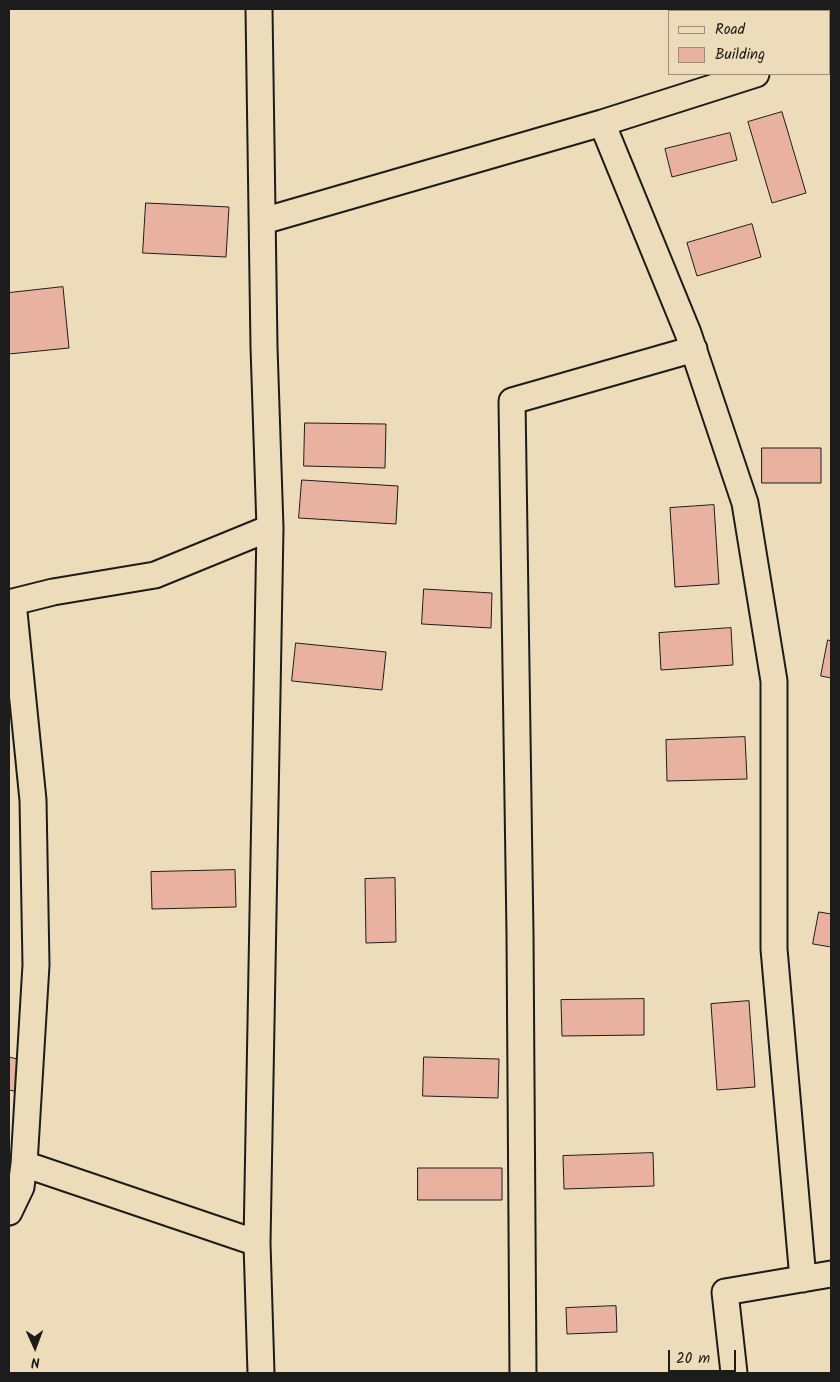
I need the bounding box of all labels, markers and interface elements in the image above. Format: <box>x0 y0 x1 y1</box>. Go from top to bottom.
legend <box>668 10 830 75</box>
text: Road <box>715 18 745 42</box>
text: Building <box>715 43 765 67</box>
north arrow <box>10 1322 60 1372</box>
scale bar <box>670 1340 738 1372</box>
text: 20 m <box>676 1347 710 1371</box>
text: N <box>31 1351 40 1373</box>

